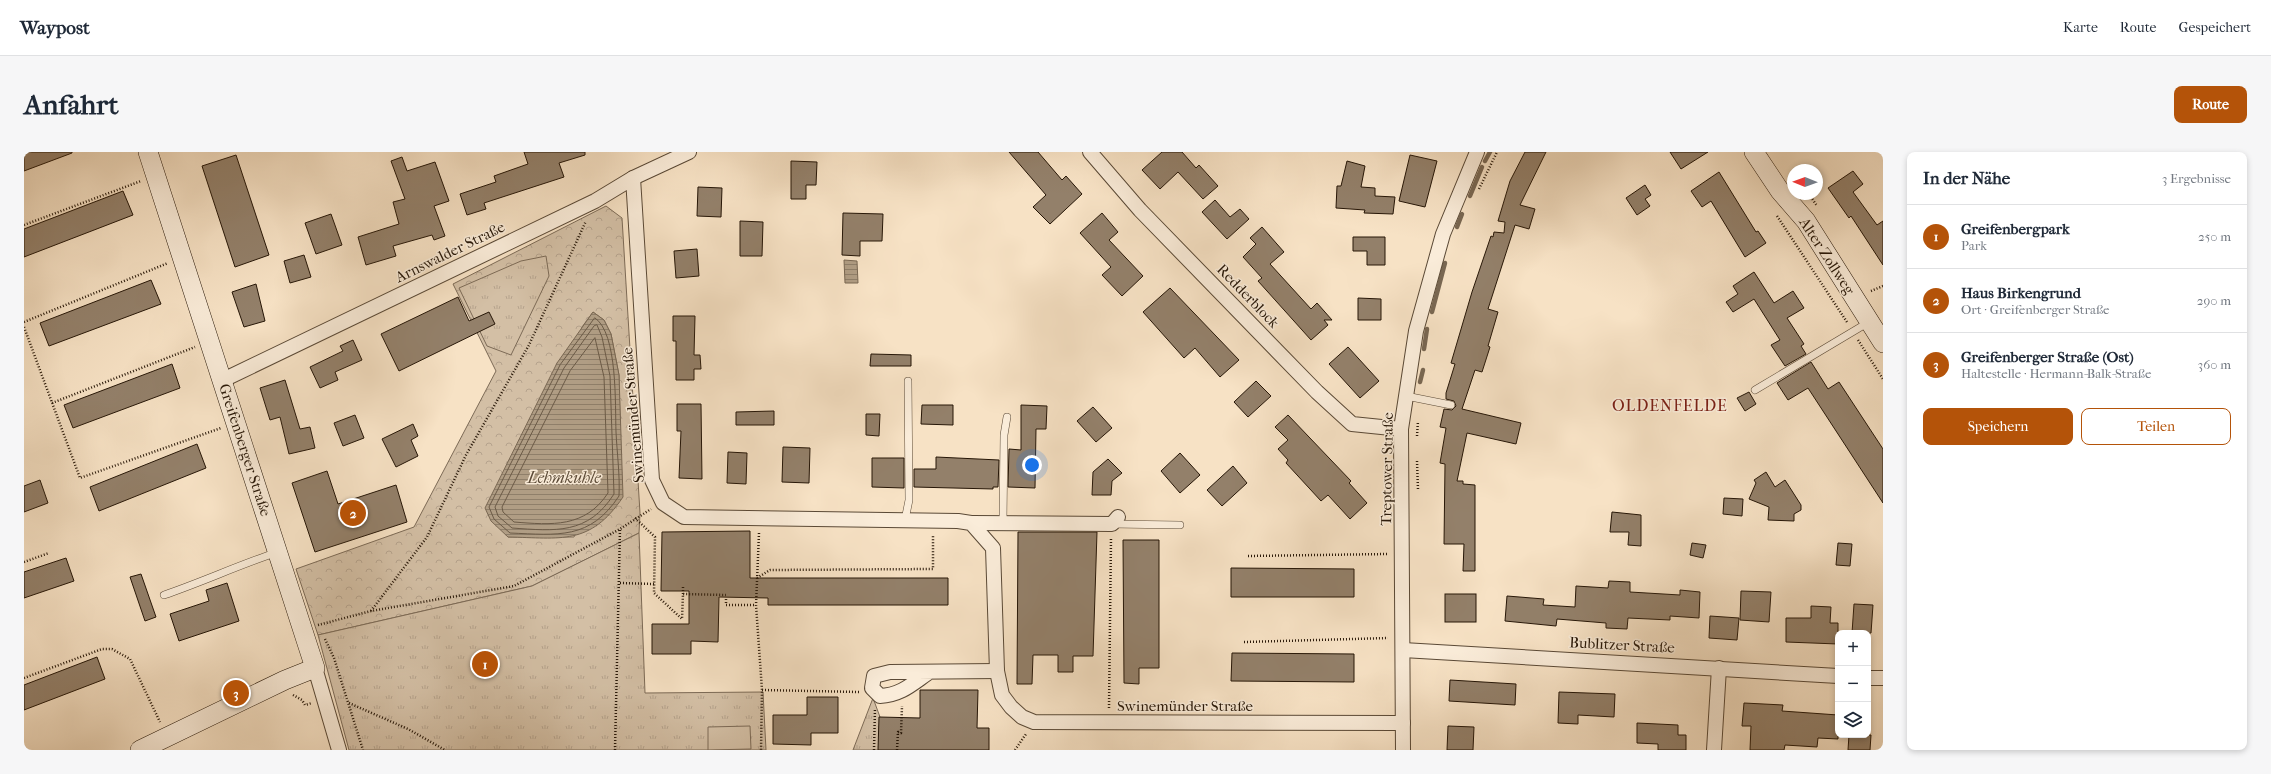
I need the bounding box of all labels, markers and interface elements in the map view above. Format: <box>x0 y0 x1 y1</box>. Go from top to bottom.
text: Waypost <box>20 17 90 39</box>
text: Karte <box>2063 19 2098 36</box>
text: Route <box>2120 19 2157 36</box>
text: Gespeichert <box>2179 19 2251 36</box>
button: Route <box>2174 86 2247 123</box>
text: Anfahrt <box>24 88 118 121</box>
north arrow <box>1787 164 1823 200</box>
text: In der Nähe <box>1923 168 2010 188</box>
text: 3 Ergebnisse <box>2162 171 2231 186</box>
street label: Alter Zollweg <box>1795 213 1859 299</box>
street label: Arnswalder Straße <box>391 217 508 287</box>
text: Greifenbergpark <box>1961 220 2070 238</box>
text: 1 <box>1934 229 1938 244</box>
text: 250 m <box>2198 229 2231 244</box>
text: Park <box>1961 238 1987 253</box>
street label: Redderblock <box>1213 260 1283 332</box>
text: Haus Birkengrund <box>1961 284 2081 302</box>
text: 2 <box>1933 293 1939 308</box>
text: 290 m <box>2197 293 2231 308</box>
text: Ort · Greifenberger Straße <box>1961 302 2110 317</box>
street label: Swinemünder Straße <box>618 346 648 483</box>
text: Greifenberger Straße (Ost) <box>1961 348 2134 366</box>
text: 3 <box>1933 357 1939 372</box>
text: 360 m <box>2198 357 2231 372</box>
text: Haltestelle · Hermann-Balk-Straße <box>1961 366 2151 381</box>
street label: Greifenberger Straße <box>215 381 275 519</box>
district label: OLDENFELDE <box>1612 396 1728 415</box>
button: Speichern <box>1923 408 2073 445</box>
button: Teilen <box>2081 408 2231 445</box>
street label: Treptower Straße <box>1377 412 1397 526</box>
your location <box>1022 455 1042 475</box>
water label: Lehmkuhle <box>526 468 601 487</box>
pin: 2 <box>340 498 366 528</box>
map controls <box>1835 630 1871 738</box>
button: + <box>1835 630 1871 666</box>
street label: Bublitzer Straße <box>1569 633 1676 657</box>
pin: 1 <box>472 649 498 679</box>
button: − <box>1835 666 1871 702</box>
pin: 3 <box>223 678 249 708</box>
street label: Swinemünder Straße <box>1117 697 1254 715</box>
button: layers <box>1835 702 1871 738</box>

